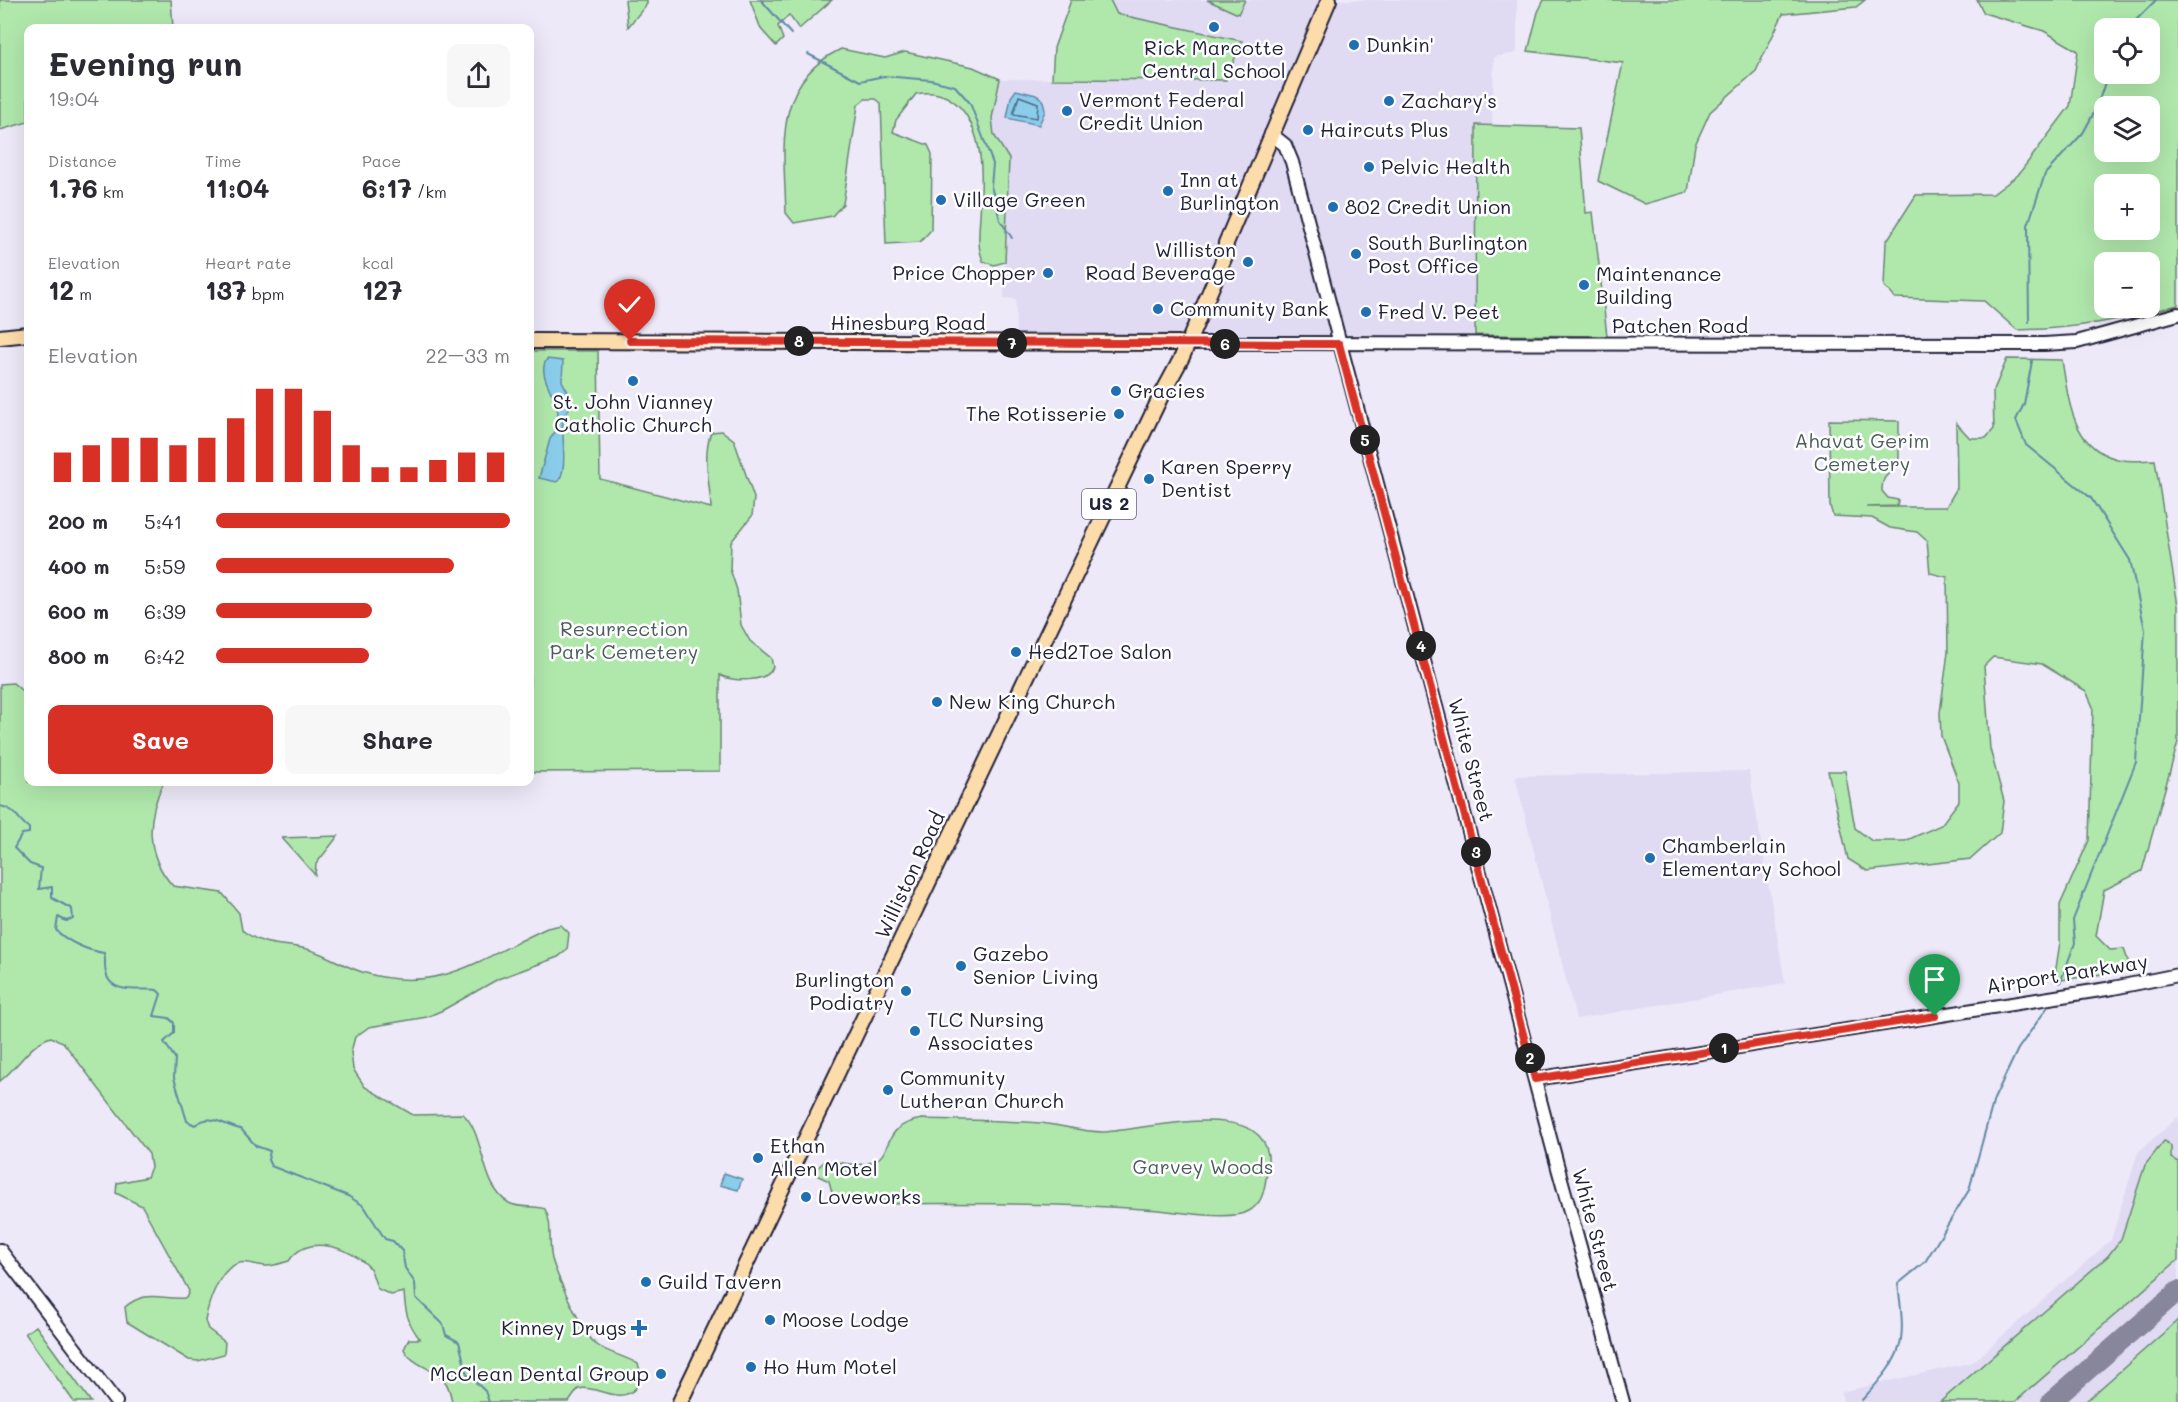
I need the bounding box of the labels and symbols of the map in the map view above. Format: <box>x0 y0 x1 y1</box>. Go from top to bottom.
marker: Rick Marcotte Central School <box>1207 20 1221 34</box>
place label: Dunkin' <box>1366 31 1434 57</box>
place label: Rick Marcotte Central School <box>1142 34 1286 83</box>
marker: Dunkin' <box>1347 38 1361 52</box>
place label: Vermont Federal Credit Union <box>1079 86 1245 135</box>
place label: Zachary's <box>1401 87 1497 113</box>
marker: Zachary's <box>1382 94 1396 108</box>
marker: Vermont Federal Credit Union <box>1060 104 1074 118</box>
place label: Haircuts Plus <box>1320 116 1448 142</box>
marker: Haircuts Plus <box>1301 123 1315 137</box>
place label: Pelvic Health <box>1381 153 1510 179</box>
marker: Pelvic Health <box>1362 160 1376 174</box>
place label: Inn at Burlington <box>1180 166 1279 215</box>
marker: Inn at Burlington <box>1161 184 1175 198</box>
place label: Village Green <box>953 186 1086 212</box>
marker: Village Green <box>934 193 948 207</box>
place label: 802 Credit Union <box>1345 193 1511 219</box>
marker: 802 Credit Union <box>1326 200 1340 214</box>
place label: South Burlington Post Office <box>1368 229 1528 278</box>
place label: Williston Road Beverage <box>1086 236 1236 285</box>
marker: South Burlington Post Office <box>1349 247 1363 261</box>
marker: Williston Road Beverage <box>1241 255 1255 269</box>
place label: Price Chopper <box>893 259 1036 285</box>
place label: Maintenance Building <box>1596 260 1722 309</box>
marker: Price Chopper <box>1041 266 1055 280</box>
marker: Maintenance Building <box>1577 278 1591 292</box>
pin <box>604 279 655 341</box>
place label: Community Bank <box>1170 295 1328 321</box>
place label: Fred V. Peet <box>1378 298 1500 324</box>
marker: Community Bank <box>1151 302 1165 316</box>
marker: Fred V. Peet <box>1359 305 1373 319</box>
street label: Hinesburg Road <box>830 309 986 335</box>
street label: Patchen Road <box>1612 312 1748 338</box>
pin: 8 <box>784 326 814 356</box>
pin: 7 <box>997 328 1027 358</box>
pin: 6 <box>1210 329 1240 359</box>
marker: St. John Vianney Catholic Church <box>626 374 640 388</box>
place label: Gracies <box>1128 377 1205 403</box>
marker: Gracies <box>1109 384 1123 398</box>
place label: St. John Vianney Catholic Church <box>553 388 713 437</box>
place label: The Rotisserie <box>966 400 1107 426</box>
marker: The Rotisserie <box>1112 407 1126 421</box>
pin: 5 <box>1350 425 1380 455</box>
park label: Ahavat Gerim Cemetery <box>1794 427 1930 476</box>
place label: Karen Sperry Dentist <box>1161 453 1292 502</box>
marker: Karen Sperry Dentist <box>1142 472 1156 486</box>
road number: US 2 <box>1082 489 1136 519</box>
park label: Resurrection Park Cemetery <box>550 615 698 664</box>
pin: 4 <box>1406 631 1436 661</box>
place label: Hed2Toe Salon <box>1028 638 1172 664</box>
marker: Hed2Toe Salon <box>1009 645 1023 659</box>
place label: New King Church <box>949 688 1115 714</box>
marker: New King Church <box>930 695 944 709</box>
street label: White Street <box>1443 695 1501 824</box>
street label: Williston Road <box>868 807 950 942</box>
place label: Chamberlain Elementary School <box>1662 832 1841 881</box>
pin: 3 <box>1461 837 1491 867</box>
marker: Chamberlain Elementary School <box>1643 851 1657 865</box>
place label: Gazebo Senior Living <box>973 940 1098 989</box>
street label: Airport Parkway <box>1984 947 2149 999</box>
pin <box>1909 954 1960 1016</box>
marker: Gazebo Senior Living <box>954 959 968 973</box>
place label: Burlington Podiatry <box>795 966 894 1015</box>
marker: Burlington Podiatry <box>899 984 913 998</box>
place label: TLC Nursing Associates <box>927 1006 1044 1055</box>
marker: TLC Nursing Associates <box>908 1024 922 1038</box>
pin: 1 <box>1709 1033 1739 1063</box>
pin: 2 <box>1515 1043 1545 1073</box>
place label: Community Lutheran Church <box>900 1064 1063 1113</box>
marker: Community Lutheran Church <box>881 1083 895 1097</box>
place label: Ethan Allen Motel <box>770 1132 878 1181</box>
marker: Ethan Allen Motel <box>751 1151 765 1165</box>
park label: Garvey Woods <box>1133 1153 1273 1179</box>
street label: White Street <box>1567 1165 1625 1294</box>
place label: Loveworks <box>818 1183 921 1209</box>
marker: Loveworks <box>799 1190 813 1204</box>
place label: Guild Tavern <box>658 1268 782 1294</box>
marker: Guild Tavern <box>639 1275 653 1289</box>
place label: Moose Lodge <box>782 1306 909 1332</box>
marker: Moose Lodge <box>763 1313 777 1327</box>
place label: Kinney Drugs <box>501 1314 627 1340</box>
marker: Kinney Drugs <box>632 1321 646 1335</box>
place label: Ho Hum Motel <box>763 1353 897 1379</box>
place label: McClean Dental Group <box>430 1360 649 1386</box>
marker: Ho Hum Motel <box>744 1360 758 1374</box>
marker: McClean Dental Group <box>654 1367 668 1381</box>

